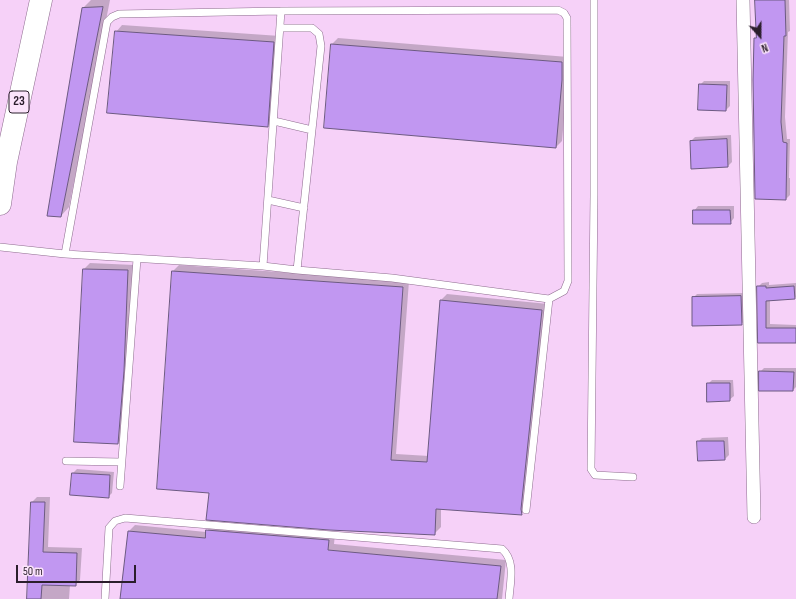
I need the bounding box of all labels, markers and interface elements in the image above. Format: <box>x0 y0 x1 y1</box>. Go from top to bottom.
north arrow <box>740 16 780 56</box>
text: N <box>759 41 770 55</box>
road number: 23 <box>9 91 29 113</box>
scale bar <box>18 557 138 583</box>
text: 50 m <box>23 564 43 579</box>

